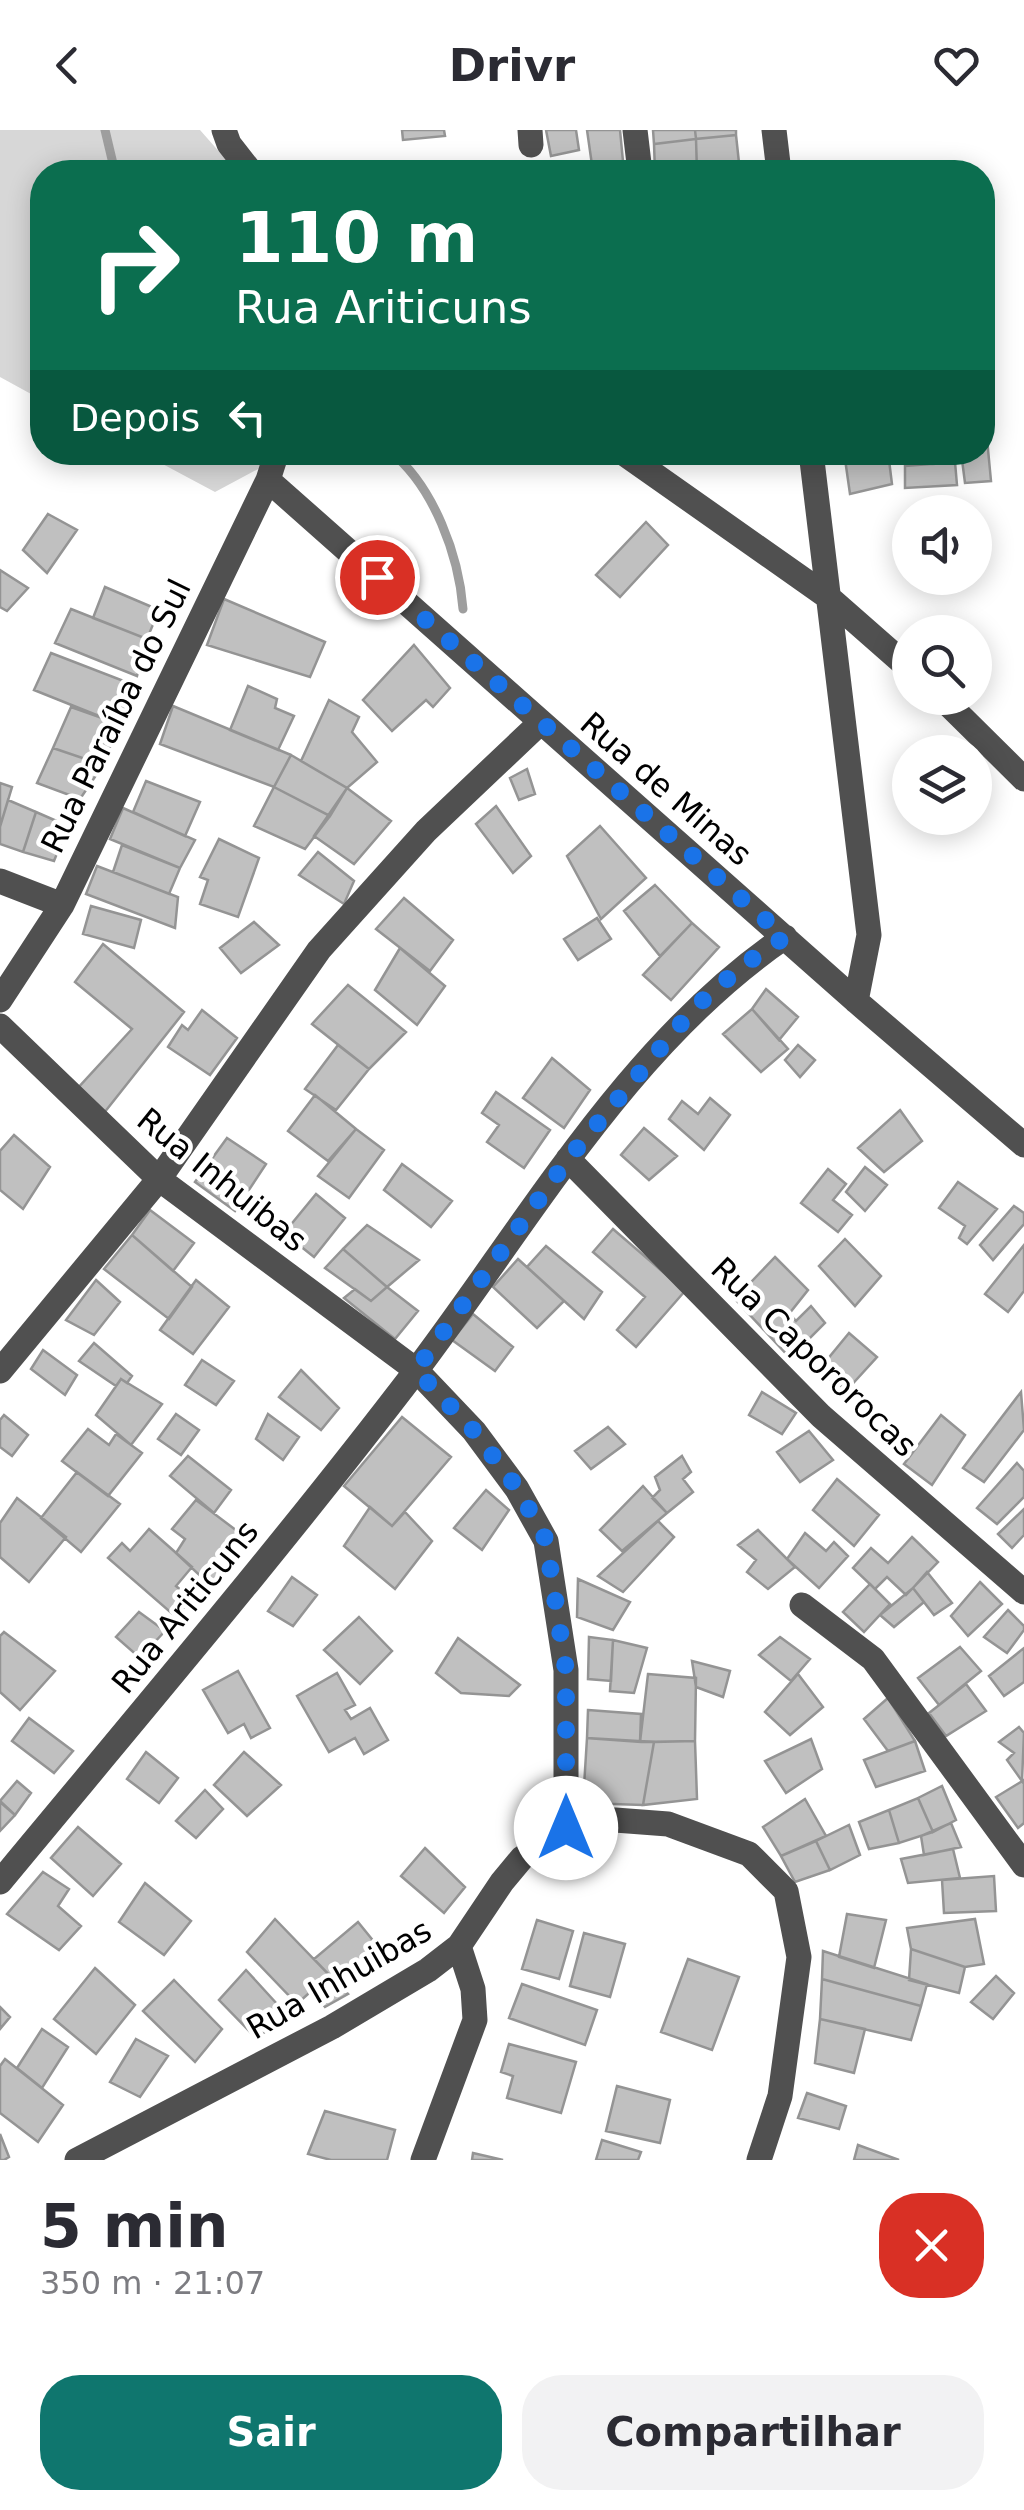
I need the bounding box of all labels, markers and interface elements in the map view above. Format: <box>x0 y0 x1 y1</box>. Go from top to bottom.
icon: back <box>40 38 95 93</box>
icon: heart <box>929 38 984 93</box>
text: Drivr <box>449 39 575 92</box>
text: 110 m <box>235 197 478 279</box>
icon: right <box>70 200 200 330</box>
text: Rua Ariticuns <box>235 281 532 334</box>
icon: left <box>220 390 275 445</box>
text: Depois <box>70 396 200 440</box>
map controls <box>892 495 992 835</box>
button: sound <box>892 495 992 595</box>
pin <box>335 535 420 620</box>
icon: arrive <box>350 550 405 605</box>
street label: Rua Paraíba do Sul <box>33 573 199 859</box>
button: search <box>892 615 992 715</box>
street label: Rua de Minas <box>573 704 759 874</box>
button: layers <box>892 735 992 835</box>
street label: Rua Inhuibas <box>130 1100 314 1260</box>
street label: Rua Capororocas <box>703 1249 925 1465</box>
street label: Rua Ariticuns <box>104 1513 266 1701</box>
position arrow <box>514 1776 618 1880</box>
street label: Rua Inhuibas <box>240 1911 438 2047</box>
text: 5 min <box>40 2191 228 2261</box>
button: close <box>879 2193 984 2298</box>
text: 350 m · 21:07 <box>40 2264 265 2302</box>
button: Sair <box>40 2375 502 2490</box>
button: Compartilhar <box>522 2375 984 2490</box>

